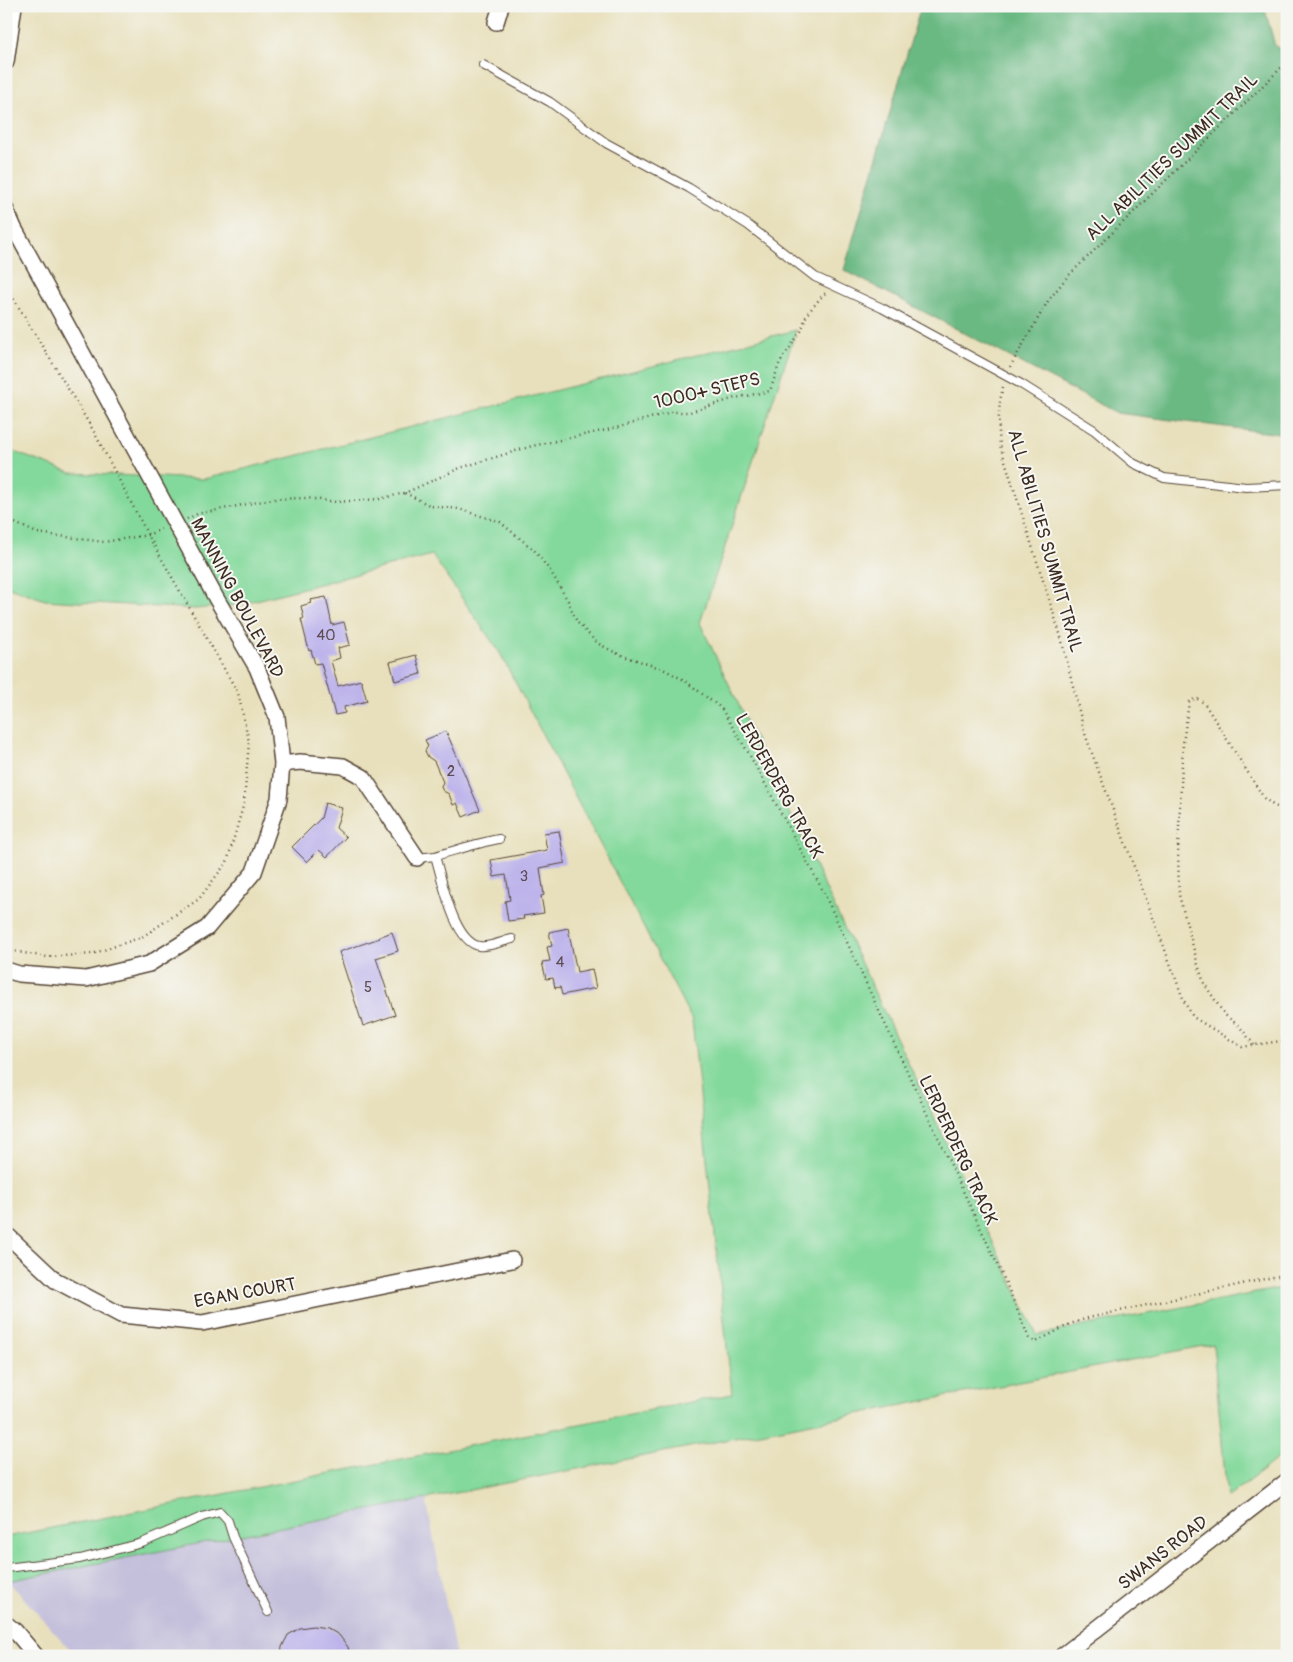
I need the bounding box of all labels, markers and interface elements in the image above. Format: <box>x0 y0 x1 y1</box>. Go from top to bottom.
street label: ALL ABILITIES SUMMIT TRAIL <box>1081 68 1263 246</box>
street label: 1000+ STEPS <box>652 368 762 414</box>
street label: ALL ABILITIES SUMMIT TRAIL <box>1002 427 1088 655</box>
street label: MANNING BOULEVARD <box>185 514 289 682</box>
house number: 40 <box>317 626 335 645</box>
street label: LERDERDERG TRACK <box>730 710 828 863</box>
house number: 2 <box>447 762 455 781</box>
house number: 3 <box>520 867 528 886</box>
house number: 4 <box>556 953 565 972</box>
house number: 5 <box>364 978 372 997</box>
street label: LERDERDERG TRACK <box>913 1072 1003 1228</box>
street label: EGAN COURT <box>192 1273 298 1313</box>
street label: SWANS ROAD <box>1113 1511 1213 1595</box>

